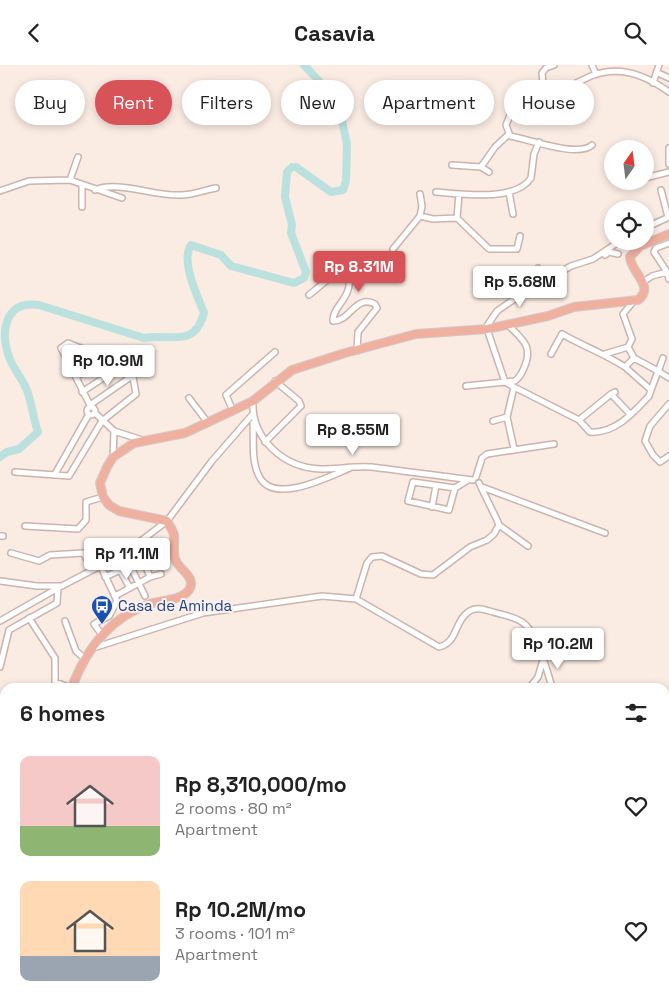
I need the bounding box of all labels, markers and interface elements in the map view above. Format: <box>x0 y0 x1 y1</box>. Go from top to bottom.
icon: back <box>20 19 48 47</box>
text: Casavia <box>294 19 375 47</box>
icon: search <box>621 19 649 47</box>
chip: Buy <box>15 80 85 125</box>
chip: Rent <box>95 80 172 125</box>
chip: Filters <box>182 80 271 125</box>
chip: New <box>281 80 354 125</box>
chip: Apartment <box>364 80 494 125</box>
chip: House <box>504 80 594 125</box>
north arrow <box>604 140 654 190</box>
map controls <box>604 140 654 250</box>
button: locate <box>604 200 654 250</box>
pin: Rp 8.31M <box>307 251 411 293</box>
text: Rp 8.31M <box>324 256 394 277</box>
pin: Rp 5.68M <box>468 265 572 308</box>
text: Rp 5.68M <box>484 271 556 292</box>
pin: Rp 10.9M <box>56 345 160 387</box>
text: Rp 10.9M <box>73 350 143 371</box>
pin: Rp 8.55M <box>301 413 405 456</box>
text: Rp 8.55M <box>317 419 389 440</box>
pin: Rp 11.1M <box>75 537 179 580</box>
text: Rp 11.1M <box>95 543 159 564</box>
bus stop icon: Casa de Aminda <box>90 594 114 625</box>
place label: Casa de Aminda <box>118 596 233 615</box>
pin: Rp 10.2M <box>506 627 610 670</box>
text: Rp 10.2M <box>523 633 593 654</box>
icon: filters <box>622 699 650 727</box>
text: 6 homes <box>20 700 105 727</box>
text: Rp 8,310,000/mo <box>175 771 347 798</box>
icon: home <box>60 776 120 836</box>
icon: heart <box>622 792 650 820</box>
text: 2 rooms · 80 m² <box>175 798 292 819</box>
text: Apartment <box>175 819 258 840</box>
text: Rp 10.2M/mo <box>175 896 306 923</box>
icon: home <box>60 901 120 961</box>
icon: heart <box>622 917 650 945</box>
text: 3 rooms · 101 m² <box>175 923 295 944</box>
text: Apartment <box>175 944 258 965</box>

